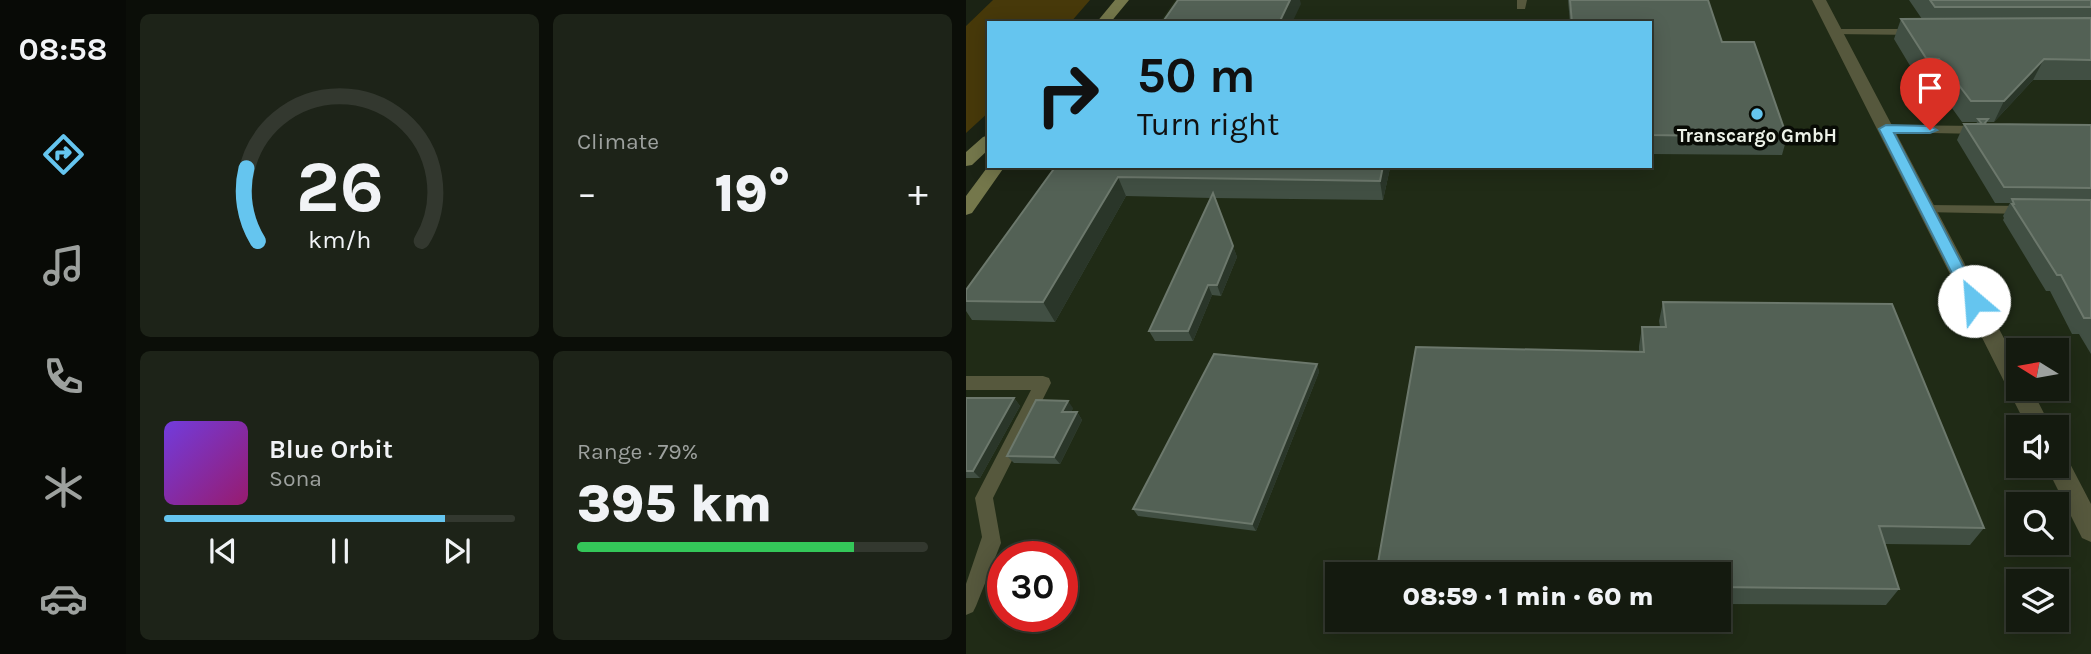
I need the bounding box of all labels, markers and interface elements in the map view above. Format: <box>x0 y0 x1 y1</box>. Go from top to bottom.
text: 08:58 <box>19 31 107 68</box>
text: 50 m <box>1137 47 1255 104</box>
icon: right <box>1022 49 1113 140</box>
pin <box>1900 58 1960 130</box>
icon: arrive <box>1911 69 1949 107</box>
text: Turn right <box>1137 106 1279 143</box>
marker: Transcargo GmbH <box>1749 106 1765 122</box>
place label: Transcargo GmbH <box>1677 125 1837 147</box>
text: Climate <box>577 128 659 155</box>
icon: directions <box>39 130 88 179</box>
text: 26 <box>295 145 384 230</box>
text: 19° <box>714 163 791 224</box>
text: − <box>577 171 597 216</box>
text: + <box>908 171 928 216</box>
text: km/h <box>308 225 371 254</box>
icon: music <box>39 241 88 290</box>
position arrow <box>1937 264 2011 338</box>
north arrow <box>2006 338 2068 401</box>
map controls <box>2006 338 2069 632</box>
icon: phone <box>39 352 88 401</box>
button: sound <box>2006 415 2069 478</box>
text: Blue Orbit <box>269 434 393 465</box>
text: Range · 79% <box>577 438 698 465</box>
icon: climate <box>39 463 88 512</box>
text: Sona <box>269 465 322 492</box>
text: 395 km <box>577 473 772 534</box>
button: search <box>2006 492 2069 555</box>
icon: previous <box>204 532 242 570</box>
icon: pause <box>321 532 359 570</box>
icon: next <box>438 532 476 570</box>
speed limit sign: 30 <box>987 541 1078 632</box>
button: layers <box>2006 569 2069 632</box>
icon: car <box>39 574 88 623</box>
text: 08:59 · 1 min · 60 m <box>1402 581 1654 612</box>

